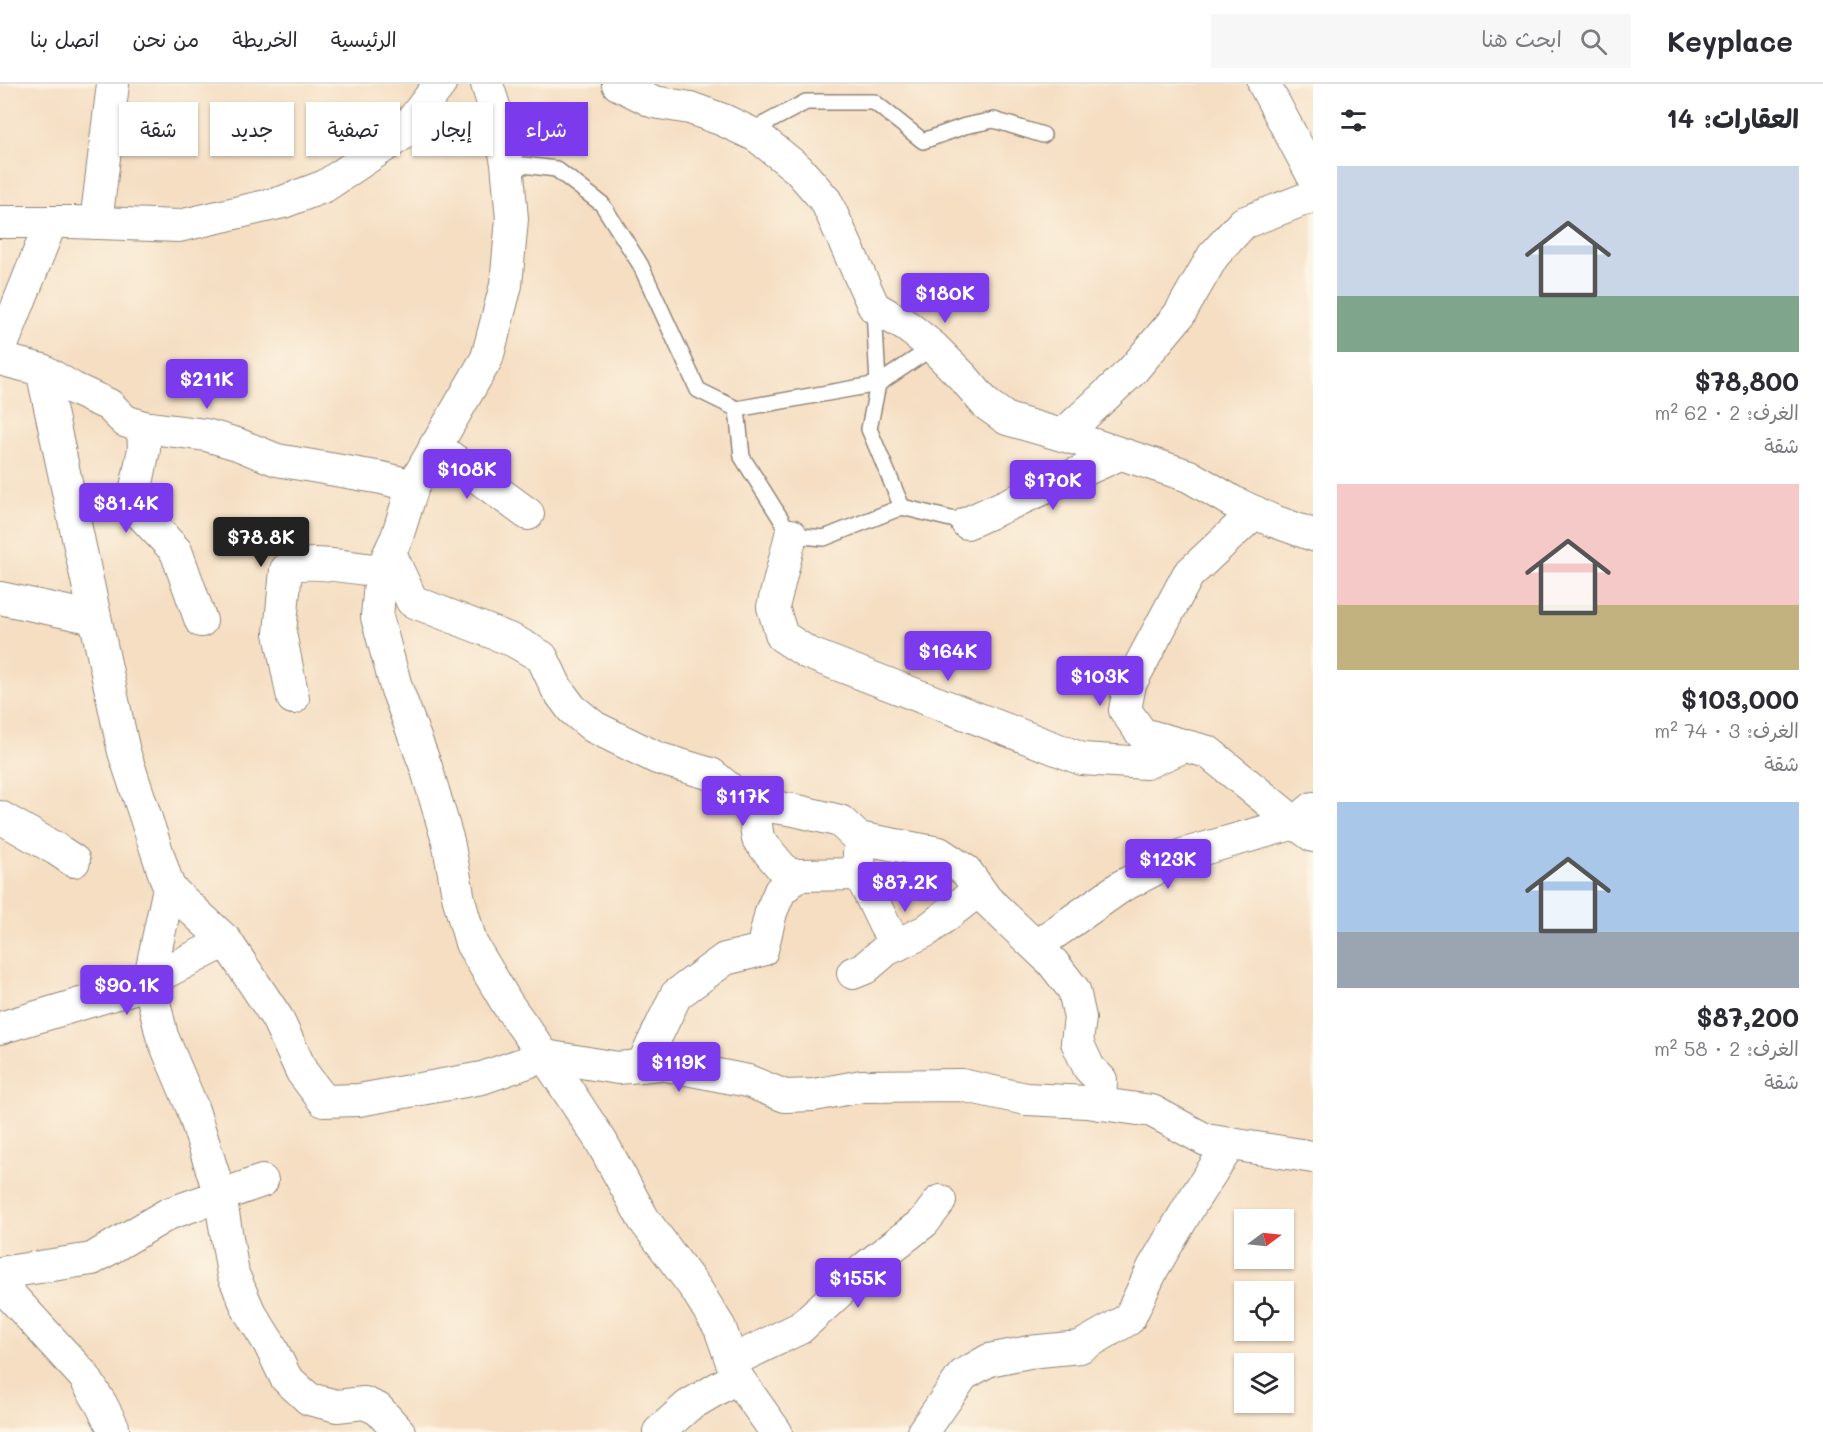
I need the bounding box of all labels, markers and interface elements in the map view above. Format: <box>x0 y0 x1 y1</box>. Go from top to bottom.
search box <box>1211 14 1631 68</box>
text: Keyplace <box>1667 23 1793 59</box>
text: ابحث هنا <box>1481 24 1562 53</box>
text: اتصل بنا <box>30 25 100 52</box>
text: من نحن <box>133 25 199 52</box>
text: الخريطة <box>232 25 298 52</box>
text: الرئيسية <box>331 25 397 52</box>
icon: search <box>1577 25 1610 58</box>
text: العقارات: 14 <box>1666 101 1799 135</box>
chip: شقة <box>119 102 198 156</box>
chip: جديد <box>210 102 294 156</box>
chip: تصفية <box>306 102 400 156</box>
chip: إيجار <box>412 102 493 156</box>
chip: شراء <box>505 102 588 156</box>
icon: filters <box>1337 104 1370 137</box>
icon: home <box>1514 205 1622 313</box>
pin: $180K <box>903 273 987 324</box>
text: $180K <box>915 279 975 305</box>
pin: $211K <box>165 359 249 410</box>
text: $78,800 <box>1695 364 1799 398</box>
text: $211K <box>180 365 234 391</box>
text: الغرف: 2 · 62 m² <box>1654 399 1799 425</box>
text: شقة <box>1764 432 1799 458</box>
pin: $108K <box>425 449 509 500</box>
text: $108K <box>437 455 497 481</box>
pin: $170K <box>1011 460 1095 511</box>
text: $170K <box>1024 466 1082 492</box>
pin: $81.4K <box>77 483 175 534</box>
text: $81.4K <box>93 489 159 515</box>
pin: $78.8K <box>212 517 310 568</box>
text: $78.8K <box>227 523 295 549</box>
icon: home <box>1514 523 1622 631</box>
pin: $164K <box>906 631 990 682</box>
text: $164K <box>918 637 978 663</box>
pin: $103K <box>1058 656 1142 707</box>
text: $103K <box>1070 662 1130 688</box>
text: $103,000 <box>1681 682 1799 716</box>
text: الغرف: 3 · 74 m² <box>1654 717 1799 743</box>
text: شقة <box>1764 750 1799 776</box>
pin: $117K <box>701 776 785 827</box>
text: $117K <box>716 782 770 808</box>
pin: $123K <box>1126 839 1210 890</box>
icon: home <box>1514 841 1622 949</box>
text: $123K <box>1139 845 1197 871</box>
pin: $87.2K <box>856 862 954 913</box>
text: $87.2K <box>872 868 938 894</box>
pin: $90.1K <box>78 965 176 1016</box>
text: $90.1K <box>94 971 160 997</box>
text: $87,200 <box>1696 1000 1799 1034</box>
text: الغرف: 2 · 58 m² <box>1654 1035 1799 1061</box>
pin: $119K <box>637 1042 721 1093</box>
text: $119K <box>651 1048 707 1074</box>
text: شقة <box>1764 1068 1799 1094</box>
north arrow <box>1234 1209 1294 1269</box>
map controls <box>1234 1209 1294 1413</box>
pin: $155K <box>816 1258 900 1309</box>
text: $155K <box>829 1264 887 1290</box>
button: locate <box>1234 1281 1294 1341</box>
button: layers <box>1234 1353 1294 1413</box>

